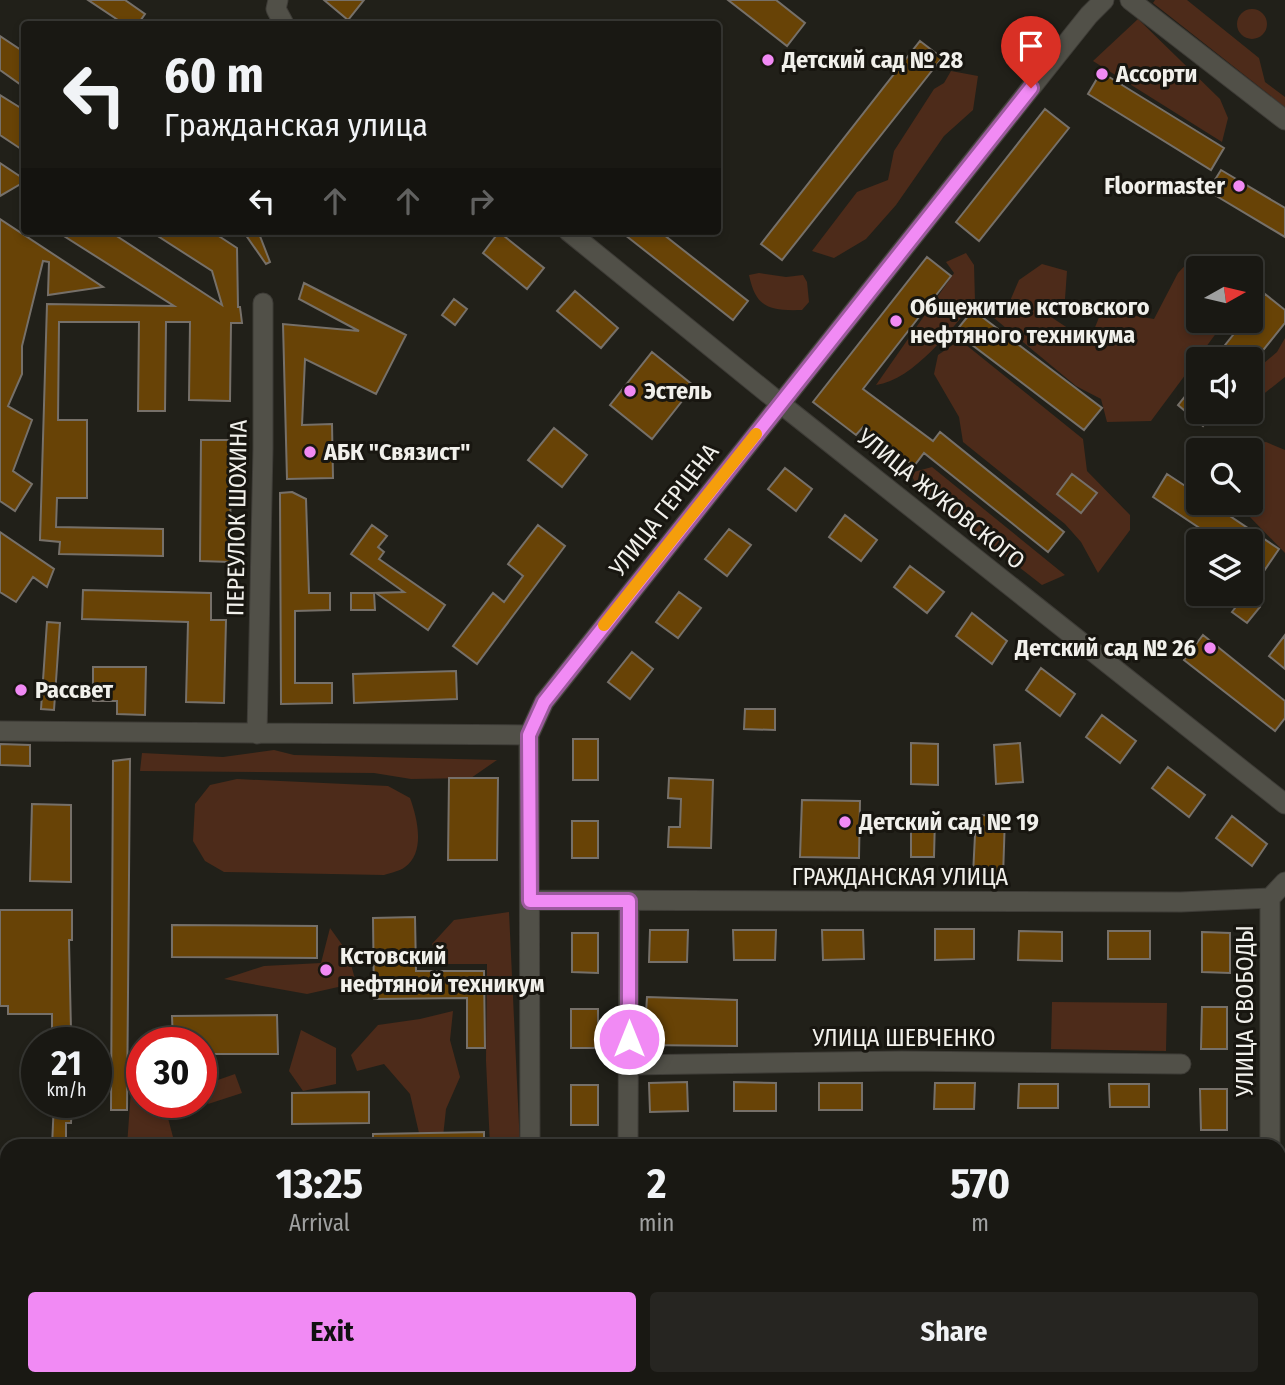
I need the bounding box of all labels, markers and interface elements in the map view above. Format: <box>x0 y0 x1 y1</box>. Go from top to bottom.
pin <box>1001 16 1061 88</box>
icon: arrive <box>1012 27 1050 65</box>
text: 60 m <box>164 46 264 105</box>
place label: Детский сад № 28 <box>781 46 963 74</box>
icon: left <box>49 49 140 140</box>
marker: Детский сад № 28 <box>760 52 776 68</box>
place label: Ассорти <box>1115 60 1197 88</box>
marker: Ассорти <box>1094 66 1110 82</box>
text: Гражданская улица <box>164 106 428 144</box>
place label: Floormaster <box>1104 172 1225 200</box>
marker: Floormaster <box>1231 178 1247 194</box>
icon: left <box>243 182 281 220</box>
icon: ahead <box>316 182 354 220</box>
icon: ahead <box>389 182 427 220</box>
icon: right <box>462 182 500 220</box>
north arrow <box>1186 256 1264 332</box>
map controls <box>1186 256 1263 606</box>
place label: Общежитие кстовского нефтяного техникума <box>910 293 1150 349</box>
marker: Общежитие кстовского нефтяного техникума <box>888 313 904 329</box>
button: sound <box>1186 347 1263 424</box>
place label: Эстель <box>644 377 712 405</box>
marker: Эстель <box>622 383 638 399</box>
street label: ПЕРЕУЛОК ШОХИНА <box>221 419 253 616</box>
street label: УЛИЦА ЖУКОВСКОГО <box>851 422 1030 575</box>
place label: АБК "Связист" <box>323 438 470 466</box>
street label: УЛИЦА ГЕРЦЕНА <box>603 438 725 583</box>
button: search <box>1186 438 1263 515</box>
marker: АБК "Связист" <box>302 444 318 460</box>
button: layers <box>1186 529 1263 606</box>
place label: Детский сад № 26 <box>1014 634 1196 662</box>
marker: Детский сад № 26 <box>1202 640 1218 656</box>
place label: Рассвет <box>35 676 114 704</box>
marker: Рассвет <box>13 682 29 698</box>
place label: Детский сад № 19 <box>858 808 1039 836</box>
marker: Детский сад № 19 <box>837 814 853 830</box>
street label: ГРАЖДАНСКАЯ УЛИЦА <box>792 863 1009 891</box>
street label: УЛИЦА СВОБОДЫ <box>1231 925 1259 1098</box>
place label: Кстовский нефтяной техникум <box>340 942 545 998</box>
marker: Кстовский нефтяной техникум <box>318 962 334 978</box>
position arrow <box>592 1002 666 1076</box>
street label: УЛИЦА ШЕВЧЕНКО <box>811 1024 996 1052</box>
speed limit sign: 30 <box>126 1027 217 1118</box>
text: 21 <box>51 1042 82 1084</box>
text: km/h <box>46 1079 87 1101</box>
text: 13:25 <box>276 1159 363 1209</box>
text: 2 <box>647 1159 666 1209</box>
text: 570 <box>950 1159 1010 1209</box>
text: Arrival <box>289 1209 350 1237</box>
text: min <box>639 1209 674 1237</box>
text: m <box>971 1209 989 1237</box>
button: Exit <box>28 1292 636 1372</box>
button: Share <box>650 1292 1258 1372</box>

